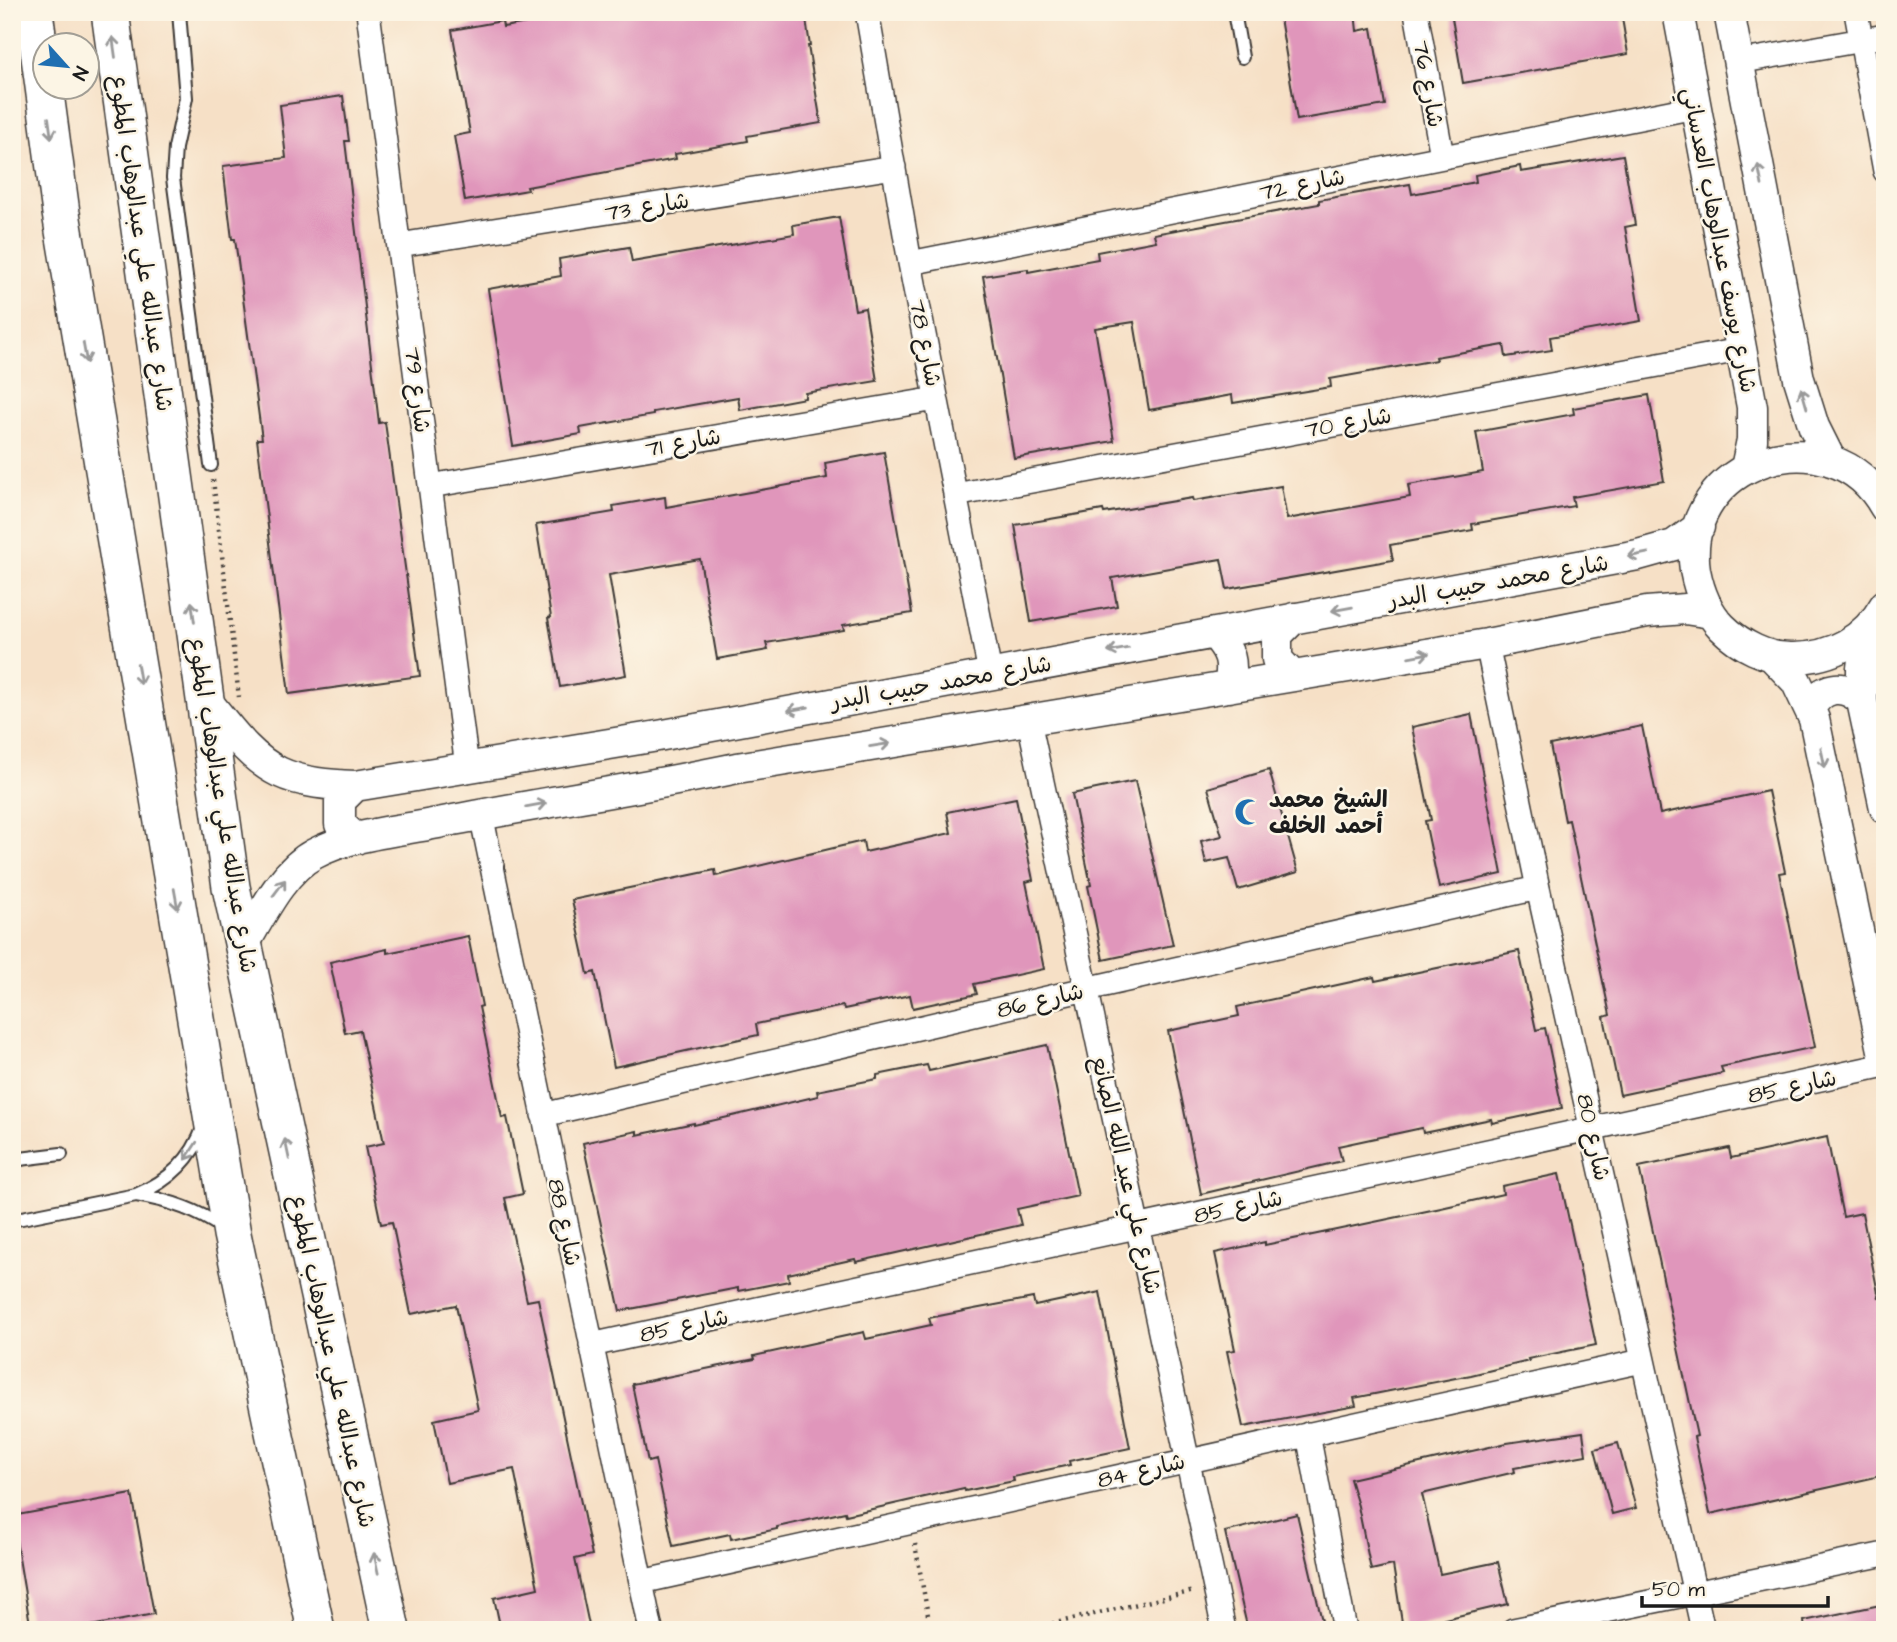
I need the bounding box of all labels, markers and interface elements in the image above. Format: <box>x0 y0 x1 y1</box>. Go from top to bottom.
north arrow <box>32 32 102 102</box>
one-way arrow <box>108 36 121 58</box>
street label: شارع 76 <box>1405 38 1451 130</box>
text: N <box>65 62 95 85</box>
street label: شارع عبدالله علي عبدالوهاب المطوع <box>98 73 180 414</box>
street label: شارع يوسف عبدالوهاب العدساني <box>1670 85 1764 396</box>
one-way arrow <box>43 117 56 139</box>
street label: شارع 72 <box>1257 161 1348 209</box>
one-way arrow <box>1752 164 1766 187</box>
street label: شارع 73 <box>603 185 692 229</box>
street label: شارع 78 <box>901 297 949 389</box>
one-way arrow <box>79 341 92 364</box>
street label: شارع 79 <box>396 345 438 435</box>
one-way arrow <box>1797 387 1810 410</box>
street label: شارع 70 <box>1302 400 1394 446</box>
street label: شارع 71 <box>643 421 723 465</box>
street label: شارع محمد حبيب البدر <box>1383 547 1611 618</box>
one-way arrow <box>1627 549 1650 562</box>
one-way arrow <box>186 601 199 624</box>
one-way arrow <box>1331 603 1354 617</box>
street label: شارع عبدالله علي عبدالوهاب المطوع <box>176 635 264 976</box>
one-way arrow <box>1107 644 1130 657</box>
street label: شارع محمد حبيب البدر <box>826 648 1054 719</box>
one-way arrow <box>1407 648 1430 661</box>
one-way arrow <box>133 662 146 685</box>
one-way arrow <box>787 702 810 716</box>
one-way arrow <box>868 738 891 751</box>
one-way arrow <box>1817 746 1831 769</box>
place label: الشيخ محمد أحمد الخلف <box>1269 784 1388 842</box>
mosque icon: الشيخ محمد أحمد الخلف <box>1233 797 1263 827</box>
one-way arrow <box>524 798 547 811</box>
one-way arrow <box>272 879 286 898</box>
one-way arrow <box>170 887 184 909</box>
street label: شارع 86 <box>994 975 1087 1026</box>
street label: شارع علي عبد الله الصانع <box>1079 1053 1169 1298</box>
street label: شارع 85 <box>1745 1062 1840 1112</box>
street label: شارع 80 <box>1568 1091 1618 1184</box>
one-way arrow <box>280 1138 293 1161</box>
one-way arrow <box>184 1141 198 1161</box>
street label: شارع 88 <box>539 1175 589 1269</box>
street label: شارع 85 <box>1191 1182 1286 1232</box>
street label: شارع عبدالله علي عبدالوهاب المطوع <box>277 1192 383 1532</box>
street label: شارع 85 <box>637 1301 732 1351</box>
street label: شارع 84 <box>1094 1445 1188 1497</box>
one-way arrow <box>369 1552 383 1575</box>
scale bar <box>1642 1565 1827 1609</box>
text: 50 m <box>1652 1575 1706 1604</box>

